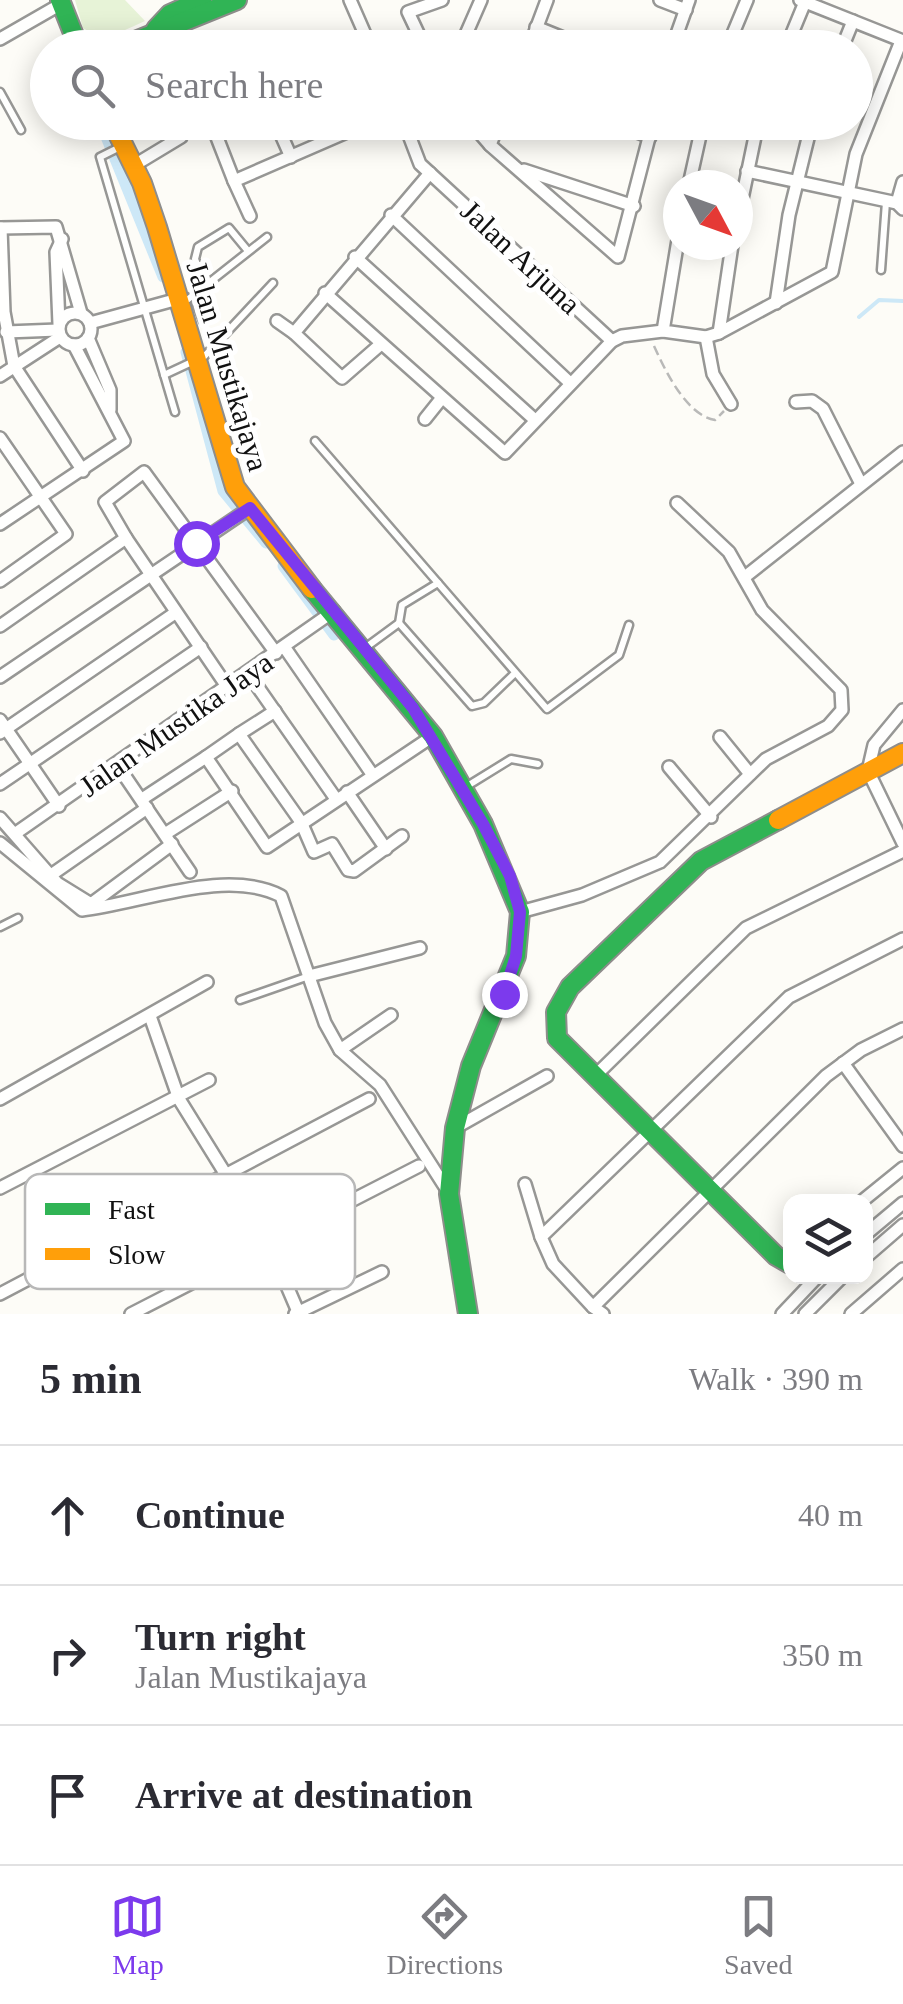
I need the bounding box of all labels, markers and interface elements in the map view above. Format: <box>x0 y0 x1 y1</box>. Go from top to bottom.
search box <box>30 30 873 140</box>
icon: search <box>65 58 120 113</box>
text: Search here <box>145 64 323 106</box>
north arrow <box>663 170 753 260</box>
street label: Jalan Arjuna <box>455 194 587 320</box>
street label: Jalan Mustikajaya <box>180 257 276 475</box>
route start <box>174 521 220 567</box>
street label: Jalan Mustika Jaya <box>73 645 279 803</box>
route end <box>482 972 528 1018</box>
legend <box>25 1174 355 1289</box>
text: Fast <box>108 1194 155 1225</box>
map controls <box>783 1194 873 1284</box>
button: layers <box>783 1194 873 1284</box>
text: Slow <box>108 1239 166 1270</box>
text: 5 min <box>40 1356 142 1402</box>
text: Walk · 390 m <box>689 1361 863 1397</box>
icon: ahead <box>40 1488 95 1543</box>
text: Continue <box>135 1494 285 1536</box>
text: 40 m <box>798 1497 863 1533</box>
text: Turn right <box>135 1616 306 1658</box>
icon: right <box>40 1628 95 1683</box>
text: 350 m <box>782 1637 863 1673</box>
text: Jalan Mustikajaya <box>135 1659 367 1695</box>
icon: arrive <box>40 1768 95 1823</box>
text: Arrive at destination <box>135 1774 473 1816</box>
tab: Map <box>110 1889 165 1981</box>
tab: Directions <box>386 1889 503 1981</box>
tab: Saved <box>724 1889 793 1981</box>

